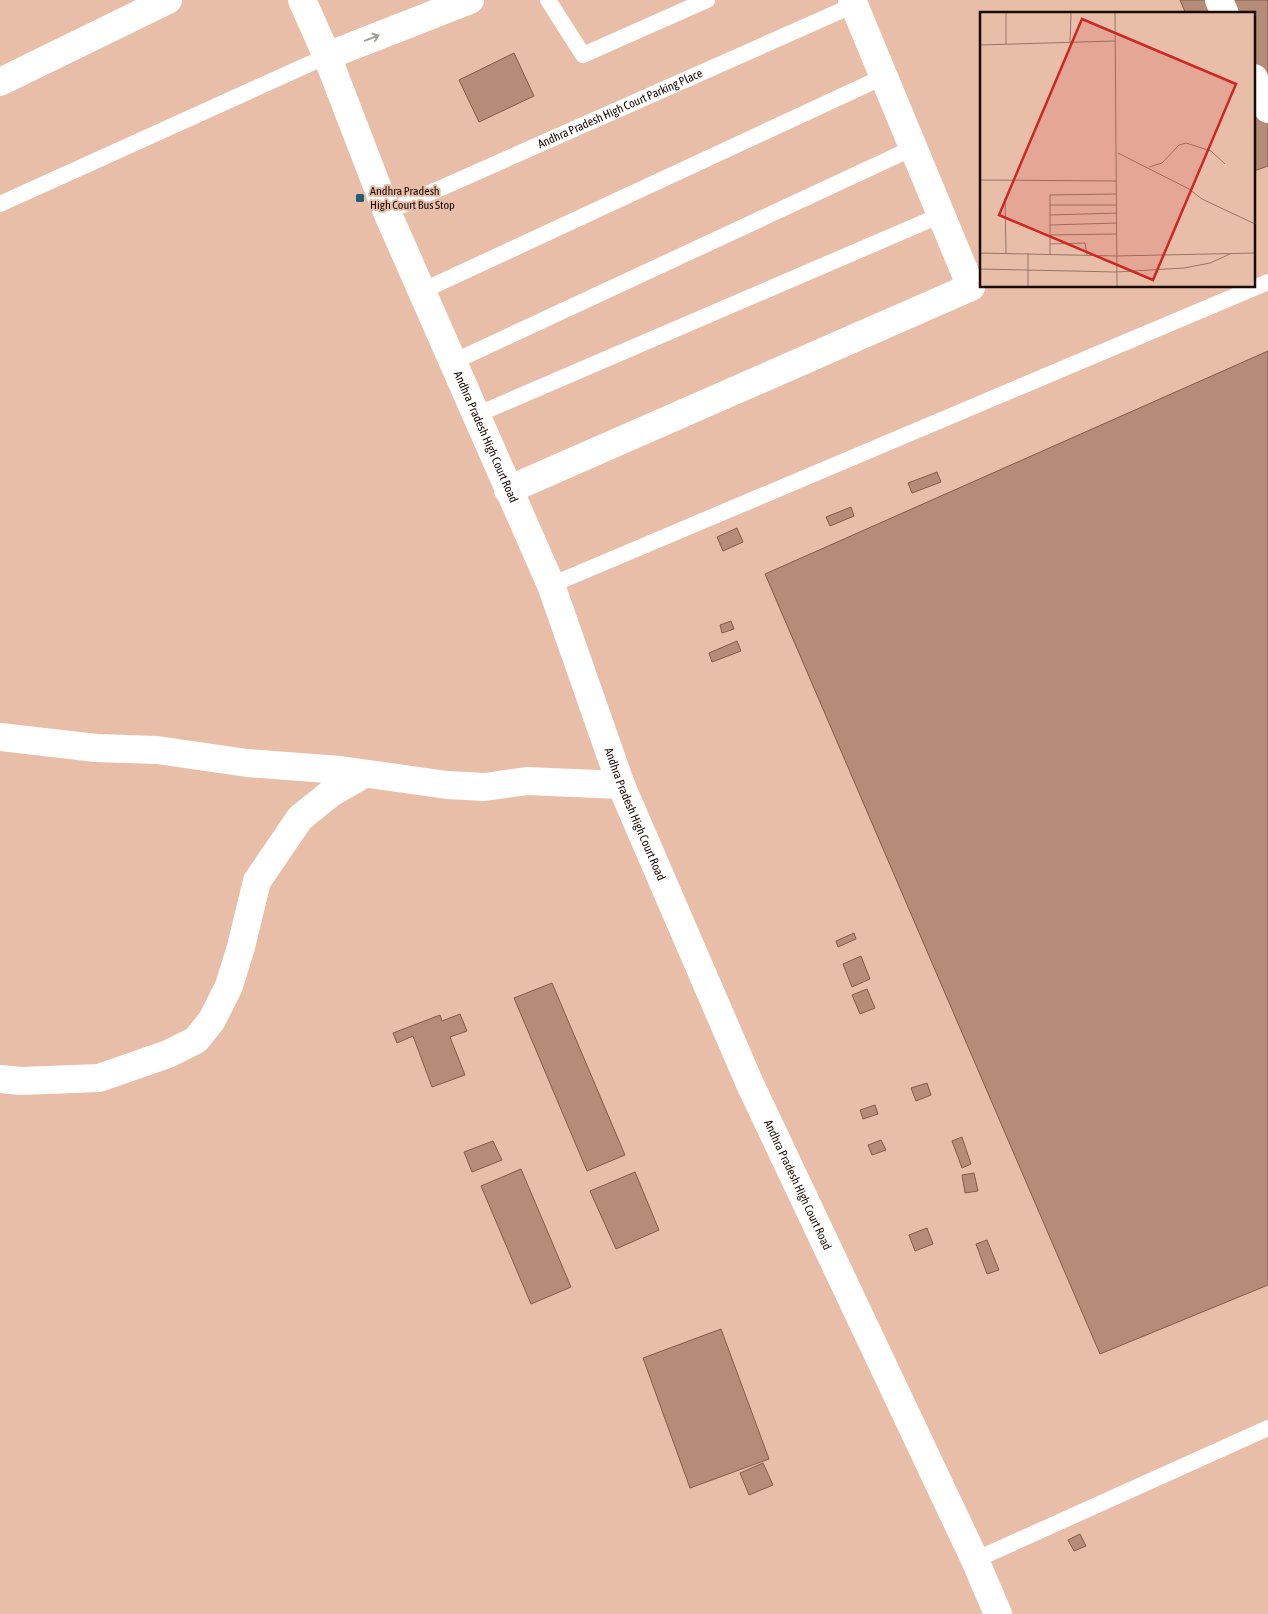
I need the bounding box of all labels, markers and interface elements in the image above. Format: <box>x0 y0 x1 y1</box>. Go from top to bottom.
inset map <box>980 12 1256 288</box>
one-way arrow <box>364 33 379 42</box>
street label: Andhra Pradesh High Court Parking Place <box>535 66 705 151</box>
place label: Andhra Pradesh High Court Bus Stop <box>370 184 455 212</box>
marker: Andhra Pradesh High Court Bus Stop <box>354 192 366 204</box>
street label: Andhra Pradesh High Court Road <box>451 369 521 505</box>
street label: Andhra Pradesh High Court Road <box>602 746 668 883</box>
street label: Andhra Pradesh High Court Road <box>761 1118 834 1252</box>

